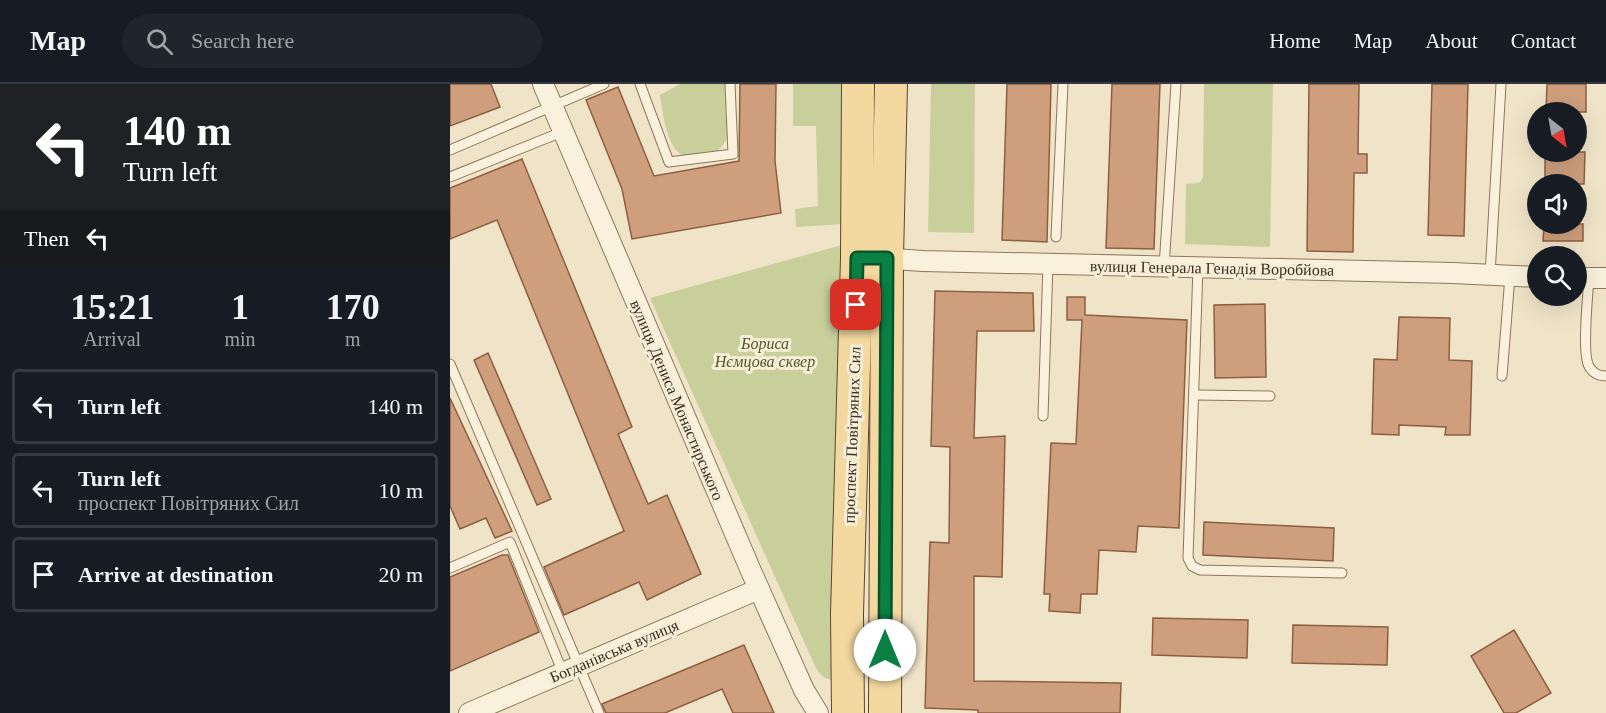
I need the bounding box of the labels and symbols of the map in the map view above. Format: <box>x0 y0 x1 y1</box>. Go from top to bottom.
north arrow <box>1527 102 1587 162</box>
street label: вулиця Генерала Генадія Воробйова <box>1090 257 1334 280</box>
pin <box>830 279 881 330</box>
street label: вулиця Дениса Монастирського <box>626 297 727 503</box>
park label: Бориса Нємцова сквер <box>714 335 815 371</box>
street label: проспект Повітряних Сил <box>840 346 865 524</box>
street label: Богданівська вулиця <box>547 616 682 687</box>
position arrow <box>853 618 917 682</box>

